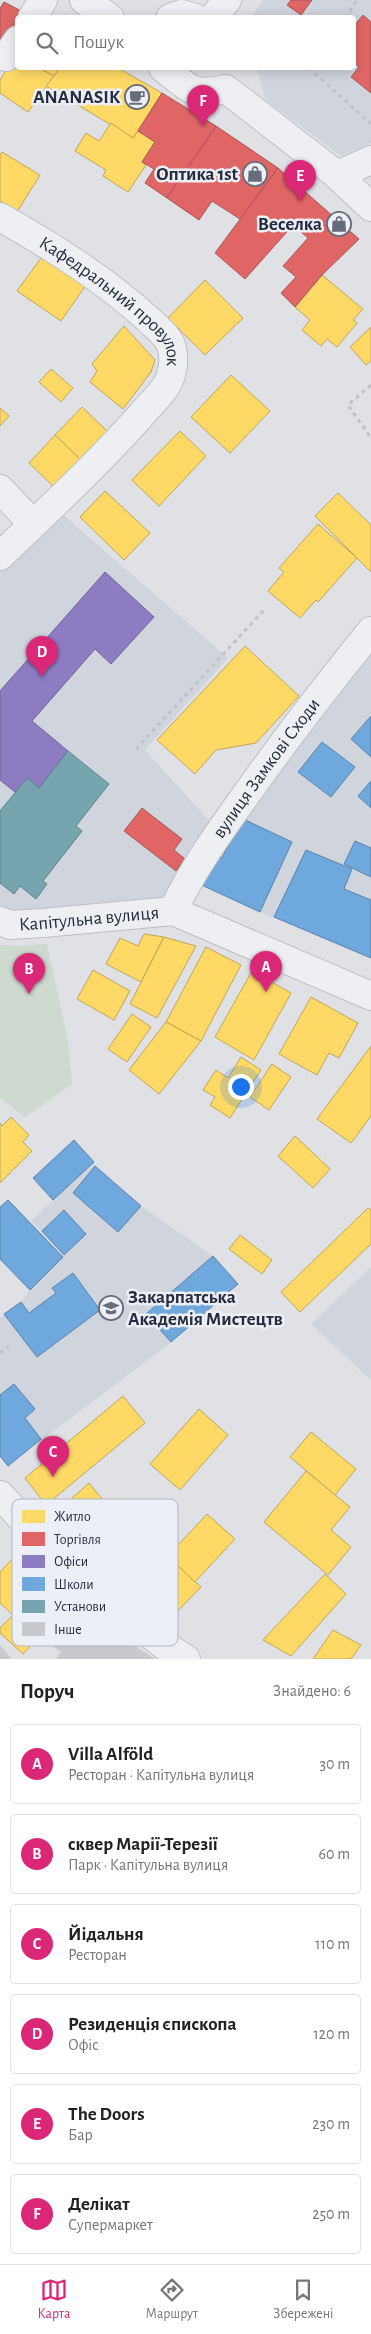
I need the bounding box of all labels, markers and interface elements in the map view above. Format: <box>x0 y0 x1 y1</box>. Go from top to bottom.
search box <box>15 15 356 70</box>
icon: search <box>33 29 61 57</box>
text: Пошук <box>73 33 124 52</box>
cafe icon: ANANASIK <box>124 84 150 110</box>
pin: F <box>187 85 219 126</box>
place label: ANANASIK <box>33 88 121 107</box>
pin: E <box>284 160 316 201</box>
shop icon: Оптика 1st <box>242 161 268 187</box>
place label: Оптика 1st <box>156 165 239 184</box>
shop icon: Веселка <box>326 211 352 237</box>
place label: Веселка <box>258 215 322 234</box>
street label: Кафедральний провулок <box>36 233 183 367</box>
pin: D <box>26 636 58 677</box>
street label: вулиця Замкові Сходи <box>209 695 324 841</box>
street label: Капітульна вулиця <box>18 903 160 934</box>
pin: A <box>250 951 282 992</box>
pin: B <box>13 953 45 994</box>
your location <box>228 1074 254 1100</box>
place label: Закарпатська Академія Мистецтв <box>128 1288 283 1329</box>
school or university icon: Закарпатська Академія Мистецтв <box>98 1295 124 1321</box>
pin: C <box>37 1436 69 1477</box>
legend <box>12 1499 178 1646</box>
text: Житло <box>54 1510 91 1524</box>
text: Торгівля <box>54 1533 101 1547</box>
text: Офіси <box>54 1555 88 1569</box>
text: Школи <box>54 1578 94 1592</box>
text: Установи <box>54 1600 106 1614</box>
text: Інше <box>54 1623 82 1637</box>
text: Поруч <box>20 1681 74 1702</box>
text: Знайдено: 6 <box>273 1683 351 1699</box>
text: Villa Alföld <box>68 1745 153 1764</box>
text: A <box>32 1756 42 1772</box>
text: 30 m <box>320 1756 350 1772</box>
text: Ресторан · Капітульна вулиця <box>68 1767 254 1783</box>
text: сквер Марії-Терезії <box>68 1835 218 1854</box>
text: B <box>32 1846 42 1862</box>
text: 60 m <box>319 1846 350 1862</box>
text: Парк · Капітульна вулиця <box>68 1857 228 1873</box>
text: Йідальня <box>68 1925 144 1944</box>
text: C <box>33 1936 41 1952</box>
text: 110 m <box>315 1936 350 1952</box>
text: Ресторан <box>68 1947 127 1963</box>
text: Резиденція єпископа <box>68 2015 237 2034</box>
text: D <box>32 2026 42 2042</box>
text: 120 m <box>313 2026 350 2042</box>
text: Офіс <box>68 2037 99 2053</box>
text: The Doors <box>68 2105 145 2124</box>
text: E <box>33 2116 41 2132</box>
text: 230 m <box>312 2116 350 2132</box>
text: Бар <box>68 2127 93 2143</box>
text: Делікат <box>68 2195 130 2214</box>
text: F <box>33 2206 41 2222</box>
text: 250 m <box>312 2206 350 2222</box>
text: Супермаркет <box>68 2217 153 2233</box>
tab: Карта <box>38 2276 70 2323</box>
tab: Маршрут <box>146 2276 198 2323</box>
tab: Збережені <box>273 2276 333 2323</box>

